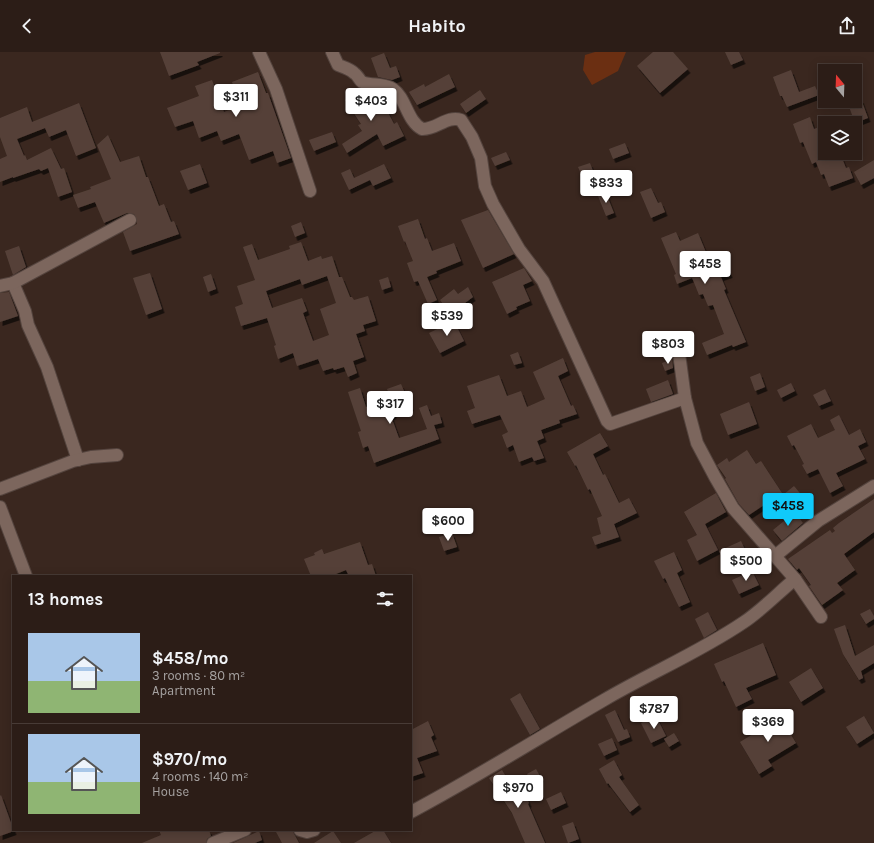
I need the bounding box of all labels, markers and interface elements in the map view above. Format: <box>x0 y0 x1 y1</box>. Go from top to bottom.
icon: back <box>16 15 38 37</box>
text: Habito <box>408 15 466 37</box>
icon: share <box>836 15 858 37</box>
north arrow <box>818 64 862 108</box>
map controls <box>818 64 862 160</box>
pin: $311 <box>212 84 260 118</box>
pin: $403 <box>347 88 395 122</box>
text: $311 <box>223 89 249 104</box>
text: $403 <box>354 93 388 108</box>
button: layers <box>818 116 862 160</box>
pin: $833 <box>582 170 630 204</box>
text: $833 <box>589 175 623 190</box>
pin: $458 <box>681 251 729 285</box>
text: $458 <box>689 256 721 271</box>
pin: $539 <box>423 303 471 337</box>
text: $539 <box>431 308 463 323</box>
pin: $803 <box>644 331 692 365</box>
text: $803 <box>651 336 685 351</box>
pin: $317 <box>366 391 414 425</box>
text: $317 <box>376 396 404 411</box>
pin: $458 <box>764 493 812 527</box>
text: $458 <box>772 498 804 513</box>
pin: $600 <box>424 508 472 542</box>
text: $600 <box>431 513 465 528</box>
pin: $500 <box>722 548 770 582</box>
text: $500 <box>730 553 762 568</box>
icon: filters <box>374 588 396 610</box>
text: 13 homes <box>28 589 103 609</box>
text: $458/mo <box>152 648 228 668</box>
icon: home <box>60 649 108 697</box>
text: 3 rooms · 80 m² <box>152 668 245 683</box>
text: Apartment <box>152 683 215 698</box>
pin: $787 <box>630 696 678 730</box>
text: $787 <box>639 701 669 716</box>
pin: $369 <box>744 709 792 743</box>
text: $369 <box>752 714 784 729</box>
text: $970/mo <box>152 749 227 769</box>
icon: home <box>60 750 108 798</box>
text: 4 rooms · 140 m² <box>152 769 248 784</box>
pin: $970 <box>494 775 542 809</box>
text: $970 <box>502 780 534 795</box>
text: House <box>152 784 189 799</box>

